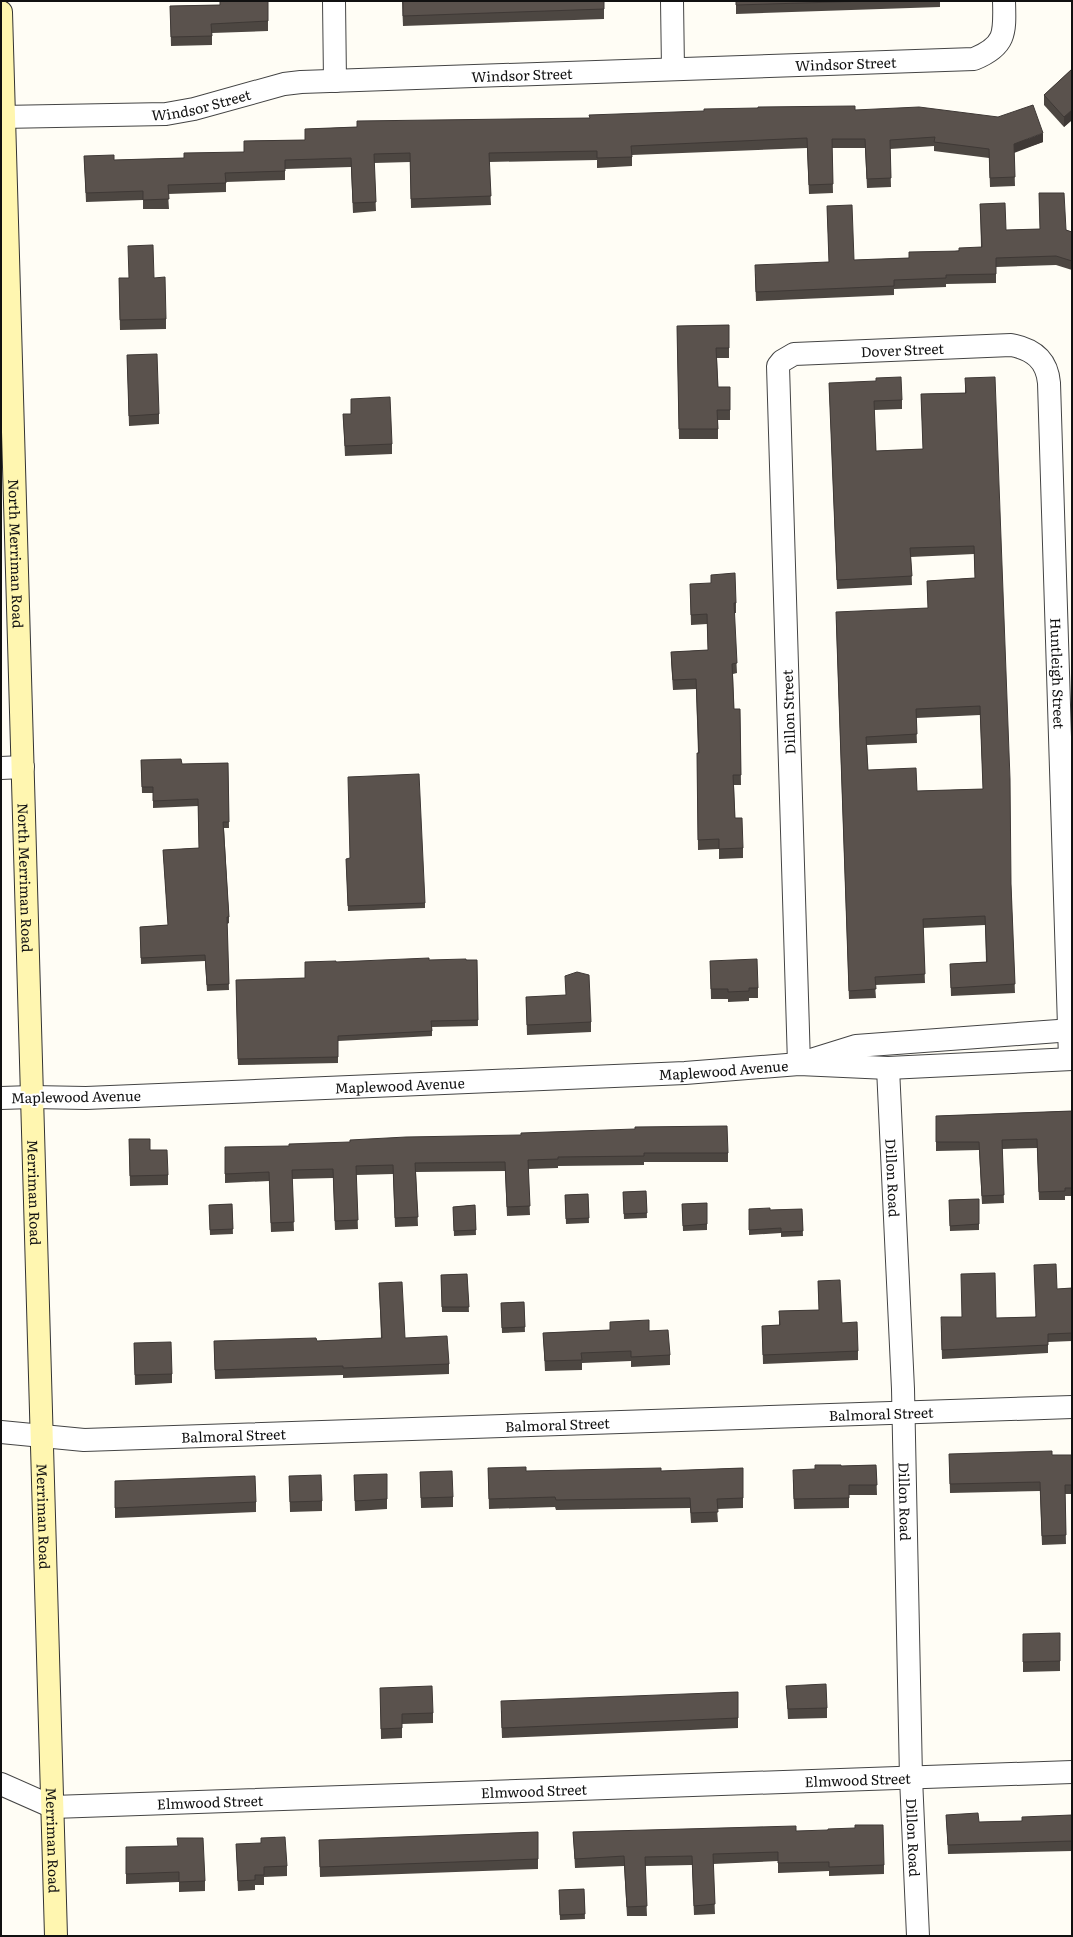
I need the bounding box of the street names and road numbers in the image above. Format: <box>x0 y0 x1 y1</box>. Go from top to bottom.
street label: Windsor Street <box>795 52 897 75</box>
street label: Windsor Street <box>471 63 573 86</box>
street label: Windsor Street <box>151 84 253 124</box>
street label: Dover Street <box>860 338 945 361</box>
street label: North Merriman Road <box>4 479 29 629</box>
street label: Huntleigh Street <box>1046 618 1070 730</box>
street label: Dillon Street <box>777 669 799 755</box>
street label: North Merriman Road <box>14 803 38 953</box>
street label: Maplewood Avenue <box>658 1055 789 1084</box>
street label: Maplewood Avenue <box>334 1072 465 1098</box>
street label: Maplewood Avenue <box>11 1085 141 1107</box>
street label: Dillon Road <box>881 1138 905 1218</box>
street label: Merriman Road <box>23 1139 46 1246</box>
street label: Balmoral Street <box>828 1402 934 1425</box>
street label: Balmoral Street <box>505 1412 610 1436</box>
street label: Balmoral Street <box>181 1423 287 1447</box>
street label: Dillon Road <box>895 1462 916 1542</box>
street label: Merriman Road <box>32 1463 56 1570</box>
street label: Elmwood Street <box>804 1768 911 1791</box>
street label: Elmwood Street <box>480 1779 588 1802</box>
street label: Merriman Road <box>42 1787 65 1894</box>
street label: Elmwood Street <box>157 1790 264 1813</box>
street label: Dillon Road <box>902 1798 925 1878</box>

